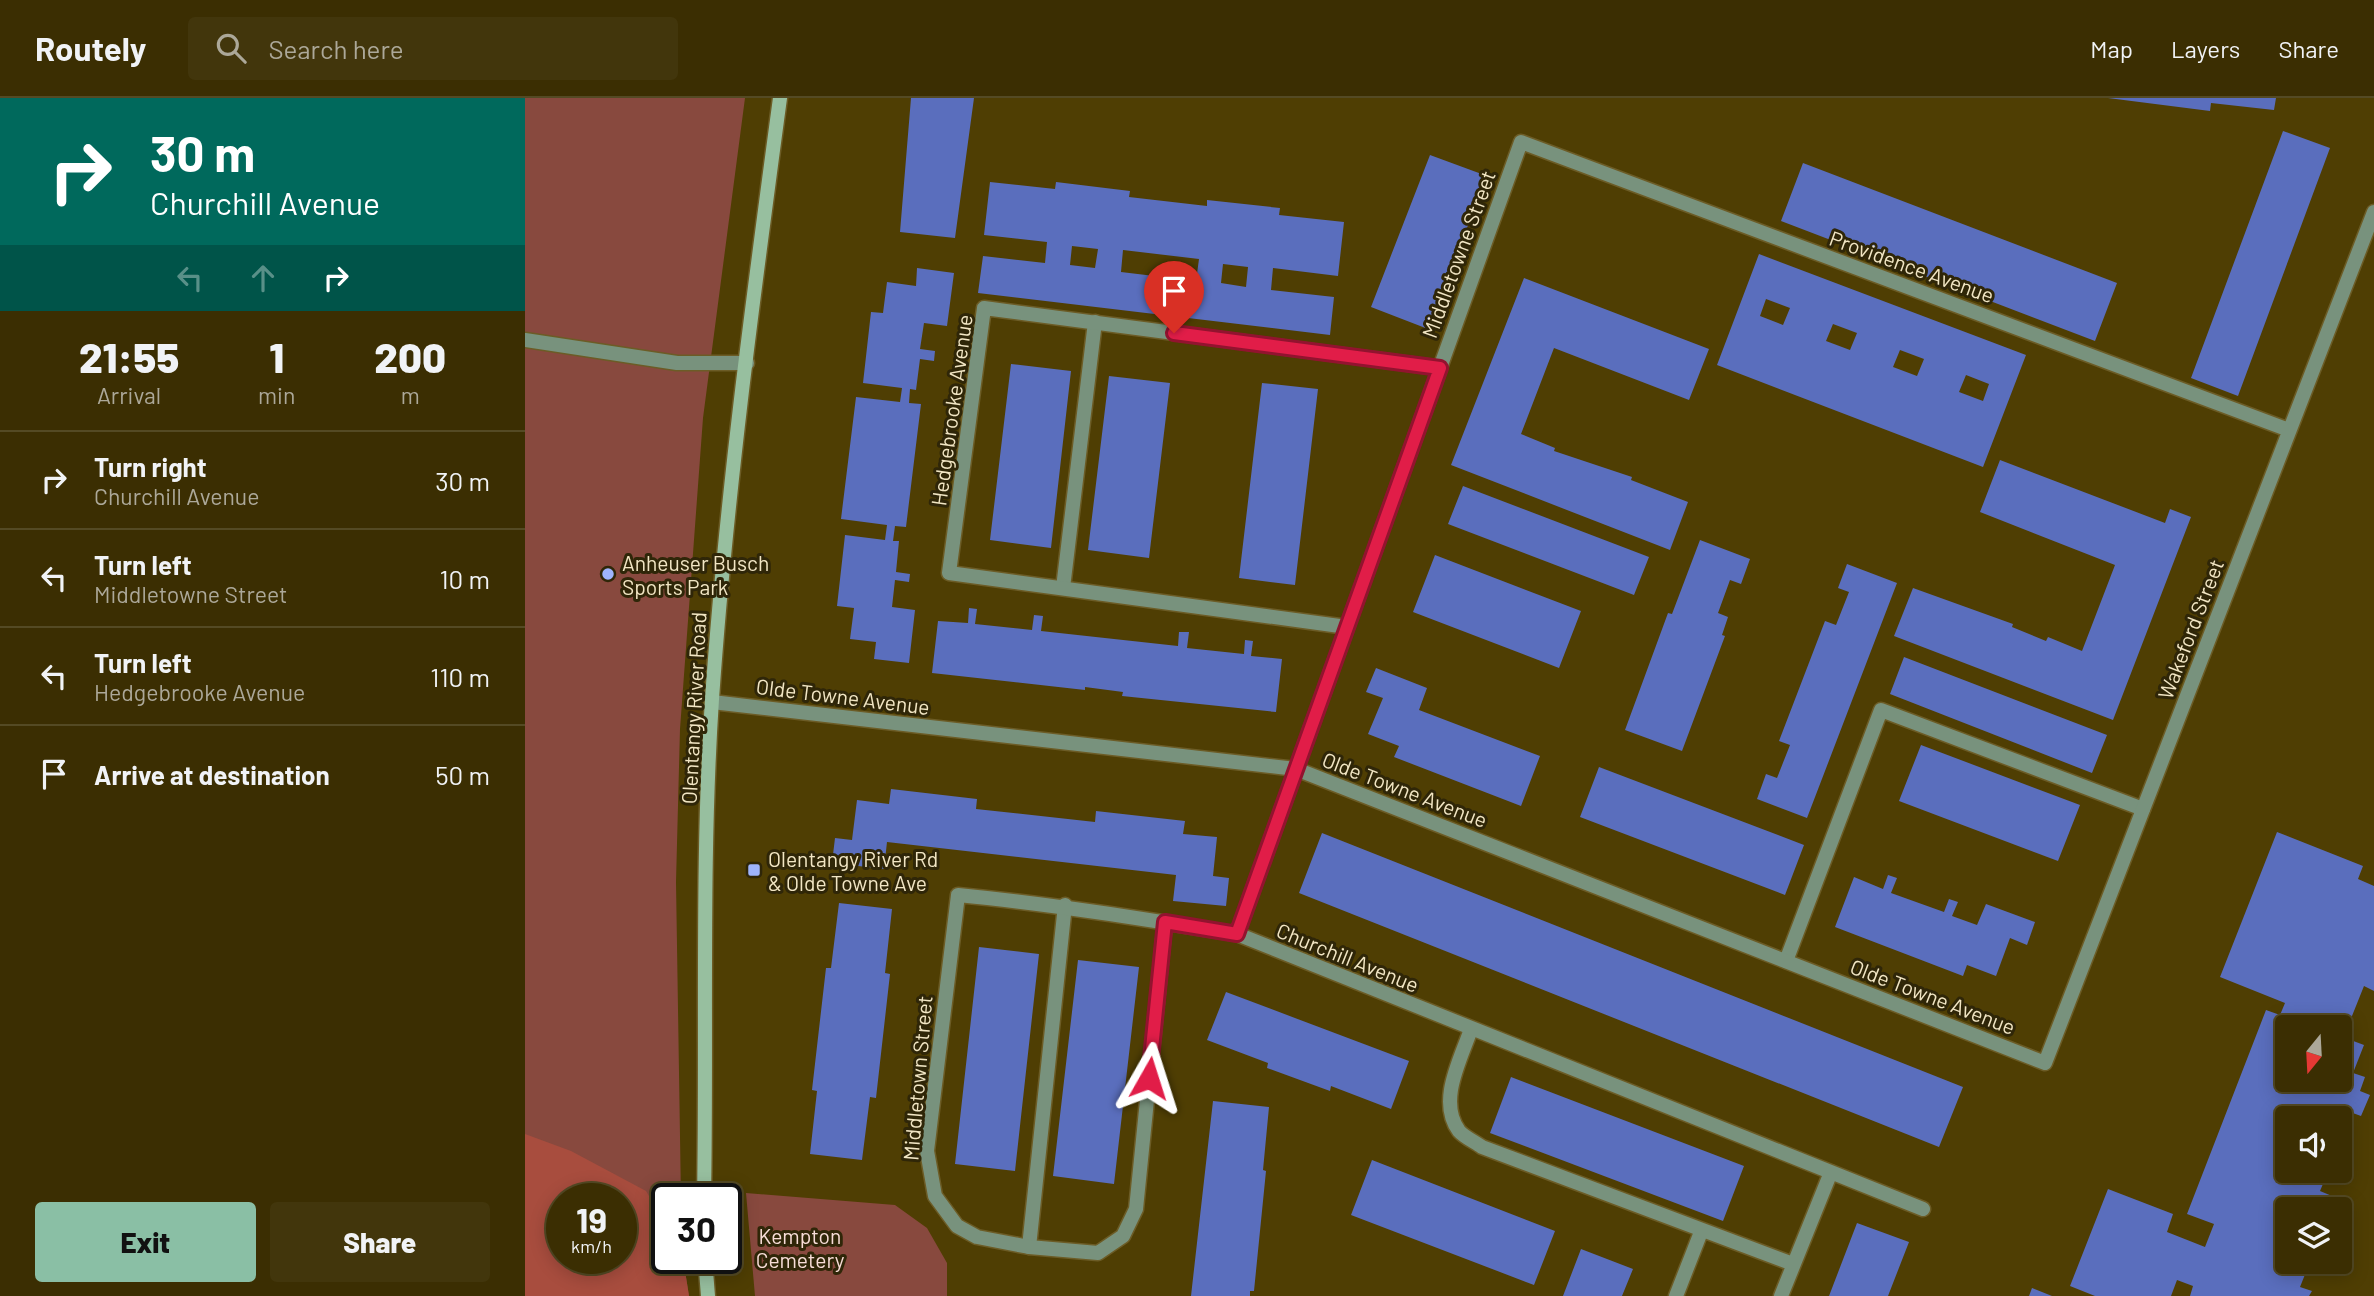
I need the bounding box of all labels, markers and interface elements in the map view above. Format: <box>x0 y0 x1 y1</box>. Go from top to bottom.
search box <box>188 17 678 80</box>
text: Routely <box>35 28 146 68</box>
icon: search <box>212 29 250 67</box>
text: Search here <box>268 33 404 64</box>
text: Map <box>2090 34 2133 63</box>
text: Layers <box>2171 34 2240 63</box>
text: Share <box>2278 34 2339 63</box>
text: 30 m <box>150 123 255 182</box>
icon: right <box>35 126 126 217</box>
street label: Middletowne Street <box>1416 167 1500 341</box>
text: Churchill Avenue <box>150 183 380 221</box>
street label: Providence Avenue <box>1826 225 1998 307</box>
icon: left <box>171 259 209 297</box>
icon: ahead <box>244 259 282 297</box>
icon: right <box>317 259 355 297</box>
pin <box>1144 261 1204 333</box>
icon: arrive <box>1155 272 1193 310</box>
street label: Hedgebrooke Avenue <box>925 313 977 507</box>
text: 21:55 <box>79 331 179 381</box>
text: 1 <box>269 331 284 381</box>
text: 200 <box>374 331 446 381</box>
text: Arrival <box>97 381 161 409</box>
text: min <box>258 381 295 409</box>
text: m <box>401 381 420 409</box>
text: Turn right <box>94 451 207 482</box>
icon: right <box>35 461 73 499</box>
text: 30 m <box>435 465 490 496</box>
text: Churchill Avenue <box>94 482 259 510</box>
text: Turn left <box>94 549 192 580</box>
place label: Anheuser Busch Sports Park <box>622 550 769 599</box>
street label: Wakeford Street <box>2152 556 2228 702</box>
icon: left <box>35 559 73 597</box>
text: 10 m <box>440 563 490 594</box>
marker: Anheuser Busch Sports Park <box>600 566 616 582</box>
text: Middletowne Street <box>94 580 287 608</box>
street label: Olentangy River Road <box>675 611 711 805</box>
text: Turn left <box>94 647 192 678</box>
icon: left <box>35 657 73 695</box>
text: 110 m <box>430 661 490 692</box>
street label: Olde Towne Avenue <box>755 673 931 719</box>
text: Hedgebrooke Avenue <box>94 678 305 706</box>
street label: Olde Towne Avenue <box>1319 746 1491 832</box>
icon: arrive <box>35 755 73 793</box>
text: Arrive at destination <box>94 759 330 790</box>
text: 50 m <box>435 759 490 790</box>
place label: Olentangy River Rd & Olde Towne Ave <box>768 846 938 895</box>
marker: Olentangy River Rd & Olde Towne Ave <box>746 862 762 878</box>
street label: Churchill Avenue <box>1273 917 1423 997</box>
street label: Olde Towne Avenue <box>1847 953 2019 1039</box>
street label: Middletown Street <box>897 994 937 1162</box>
north arrow <box>2275 1015 2352 1092</box>
map controls <box>2275 1015 2352 1274</box>
position arrow <box>1112 1041 1186 1115</box>
button: sound <box>2275 1106 2352 1183</box>
speed limit sign: 30 <box>651 1183 742 1274</box>
button: layers <box>2275 1197 2352 1274</box>
text: 19 <box>576 1198 607 1240</box>
button: Exit <box>35 1202 256 1282</box>
button: Share <box>270 1202 490 1282</box>
park label: Kempton Cemetery <box>756 1223 845 1272</box>
text: km/h <box>571 1235 612 1257</box>

